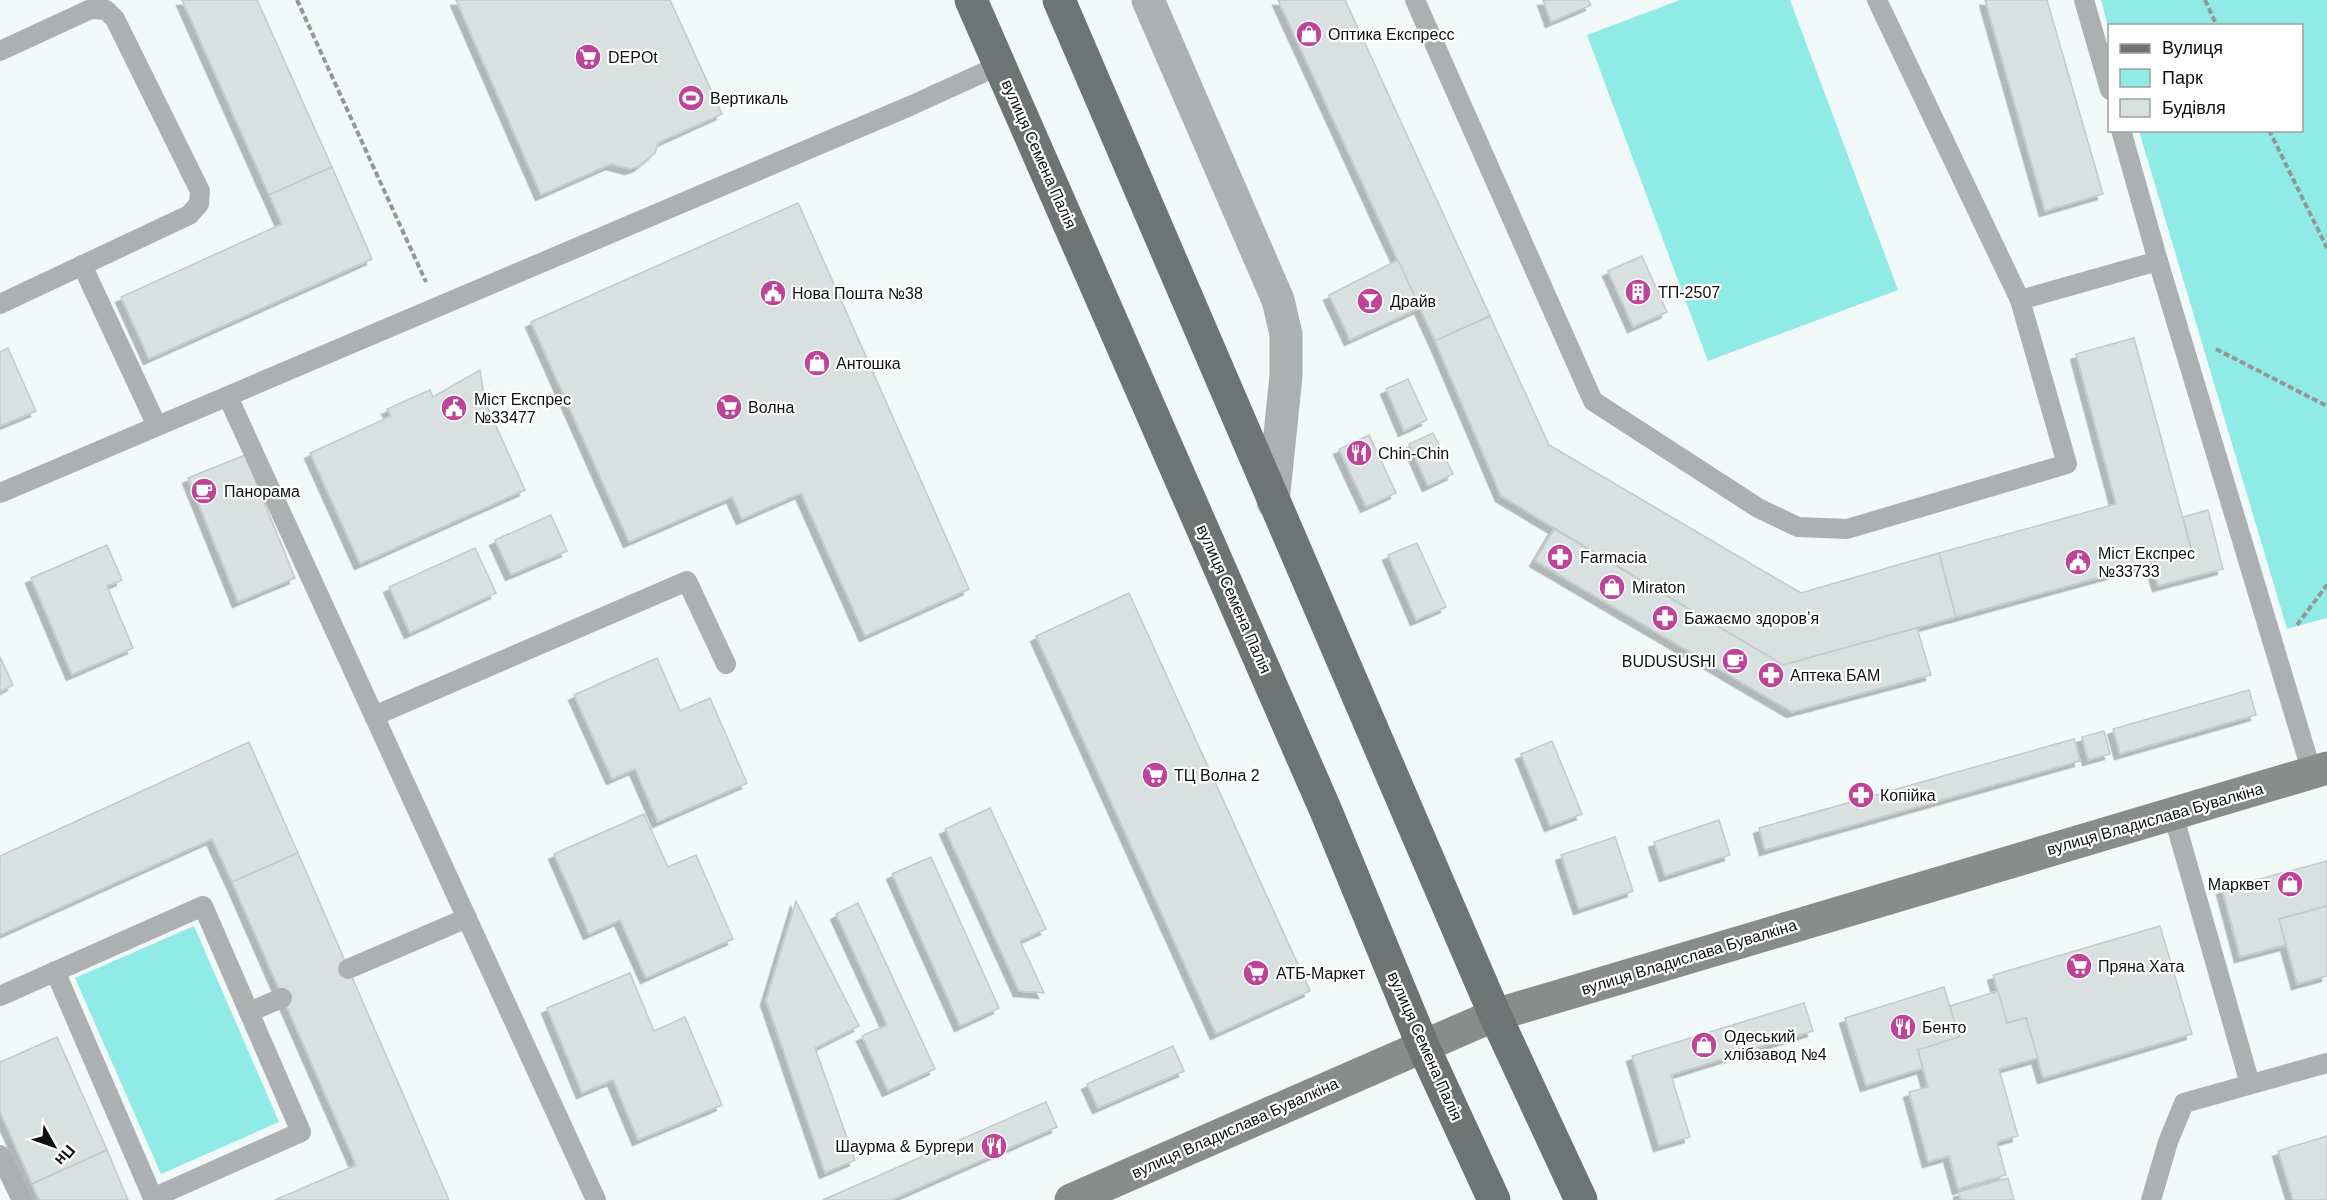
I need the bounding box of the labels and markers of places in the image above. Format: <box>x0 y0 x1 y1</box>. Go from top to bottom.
shop icon: Оптика Експресс <box>1294 19 1324 49</box>
place label: Оптика Експресс <box>1328 26 1454 43</box>
supermarket icon: DEPOt <box>573 42 603 72</box>
place label: DEPOt <box>608 49 658 66</box>
sports icon: Вертикаль <box>676 83 706 113</box>
place label: Вертикаль <box>710 90 788 107</box>
building icon: ТП-2507 <box>1623 277 1653 307</box>
public building icon: Нова Пошта №38 <box>758 278 788 308</box>
place label: ТП-2507 <box>1658 284 1720 301</box>
place label: Нова Пошта №38 <box>792 285 923 302</box>
bar icon: Драйв <box>1355 286 1385 316</box>
place label: Драйв <box>1390 293 1436 310</box>
shop icon: Антошка <box>802 348 832 378</box>
place label: Антошка <box>836 355 901 372</box>
place label: Міст Експрес №33477 <box>474 391 571 426</box>
supermarket icon: Волна <box>714 392 744 422</box>
public building icon: Міст Експрес №33477 <box>439 393 469 423</box>
place label: Волна <box>748 399 794 416</box>
restaurant icon: Chin-Chin <box>1344 438 1374 468</box>
place label: Chin-Chin <box>1378 445 1449 462</box>
cafe icon: Панорама <box>189 476 219 506</box>
place label: Панорама <box>224 483 300 500</box>
pharmacy icon: Farmacia <box>1545 542 1575 572</box>
place label: Міст Експрес №33733 <box>2098 545 2195 580</box>
public building icon: Міст Експрес №33733 <box>2063 547 2093 577</box>
place label: Farmacia <box>1580 549 1647 566</box>
shop icon: Miraton <box>1597 572 1627 602</box>
place label: Miraton <box>1632 579 1685 596</box>
pharmacy icon: Бажаємо здоровʼя <box>1650 603 1680 633</box>
place label: Бажаємо здоровʼя <box>1684 610 1819 627</box>
cafe icon: BUDUSUSHI <box>1720 646 1750 676</box>
place label: BUDUSUSHI <box>1622 653 1716 670</box>
pharmacy icon: Аптека БАМ <box>1756 660 1786 690</box>
place label: Аптека БАМ <box>1790 667 1880 684</box>
supermarket icon: ТЦ Волна 2 <box>1140 760 1170 790</box>
place label: ТЦ Волна 2 <box>1174 767 1260 784</box>
pharmacy icon: Копійка <box>1846 780 1876 810</box>
place label: Копійка <box>1880 787 1936 804</box>
shop icon: Марквет <box>2275 869 2305 899</box>
place label: Марквет <box>2208 876 2271 893</box>
supermarket icon: Пряна Хата <box>2064 951 2094 981</box>
supermarket icon: АТБ-Маркет <box>1241 958 1271 988</box>
place label: Пряна Хата <box>2098 958 2184 975</box>
place label: АТБ-Маркет <box>1276 965 1366 982</box>
restaurant icon: Бенто <box>1888 1012 1918 1042</box>
place label: Бенто <box>1922 1019 1966 1036</box>
place label: Одеський хлібзавод №4 <box>1724 1028 1827 1063</box>
shop icon: Одеський хлібзавод №4 <box>1689 1030 1719 1060</box>
restaurant icon: Шаурма & Бургери <box>979 1131 1009 1161</box>
place label: Шаурма & Бургери <box>835 1138 974 1155</box>

